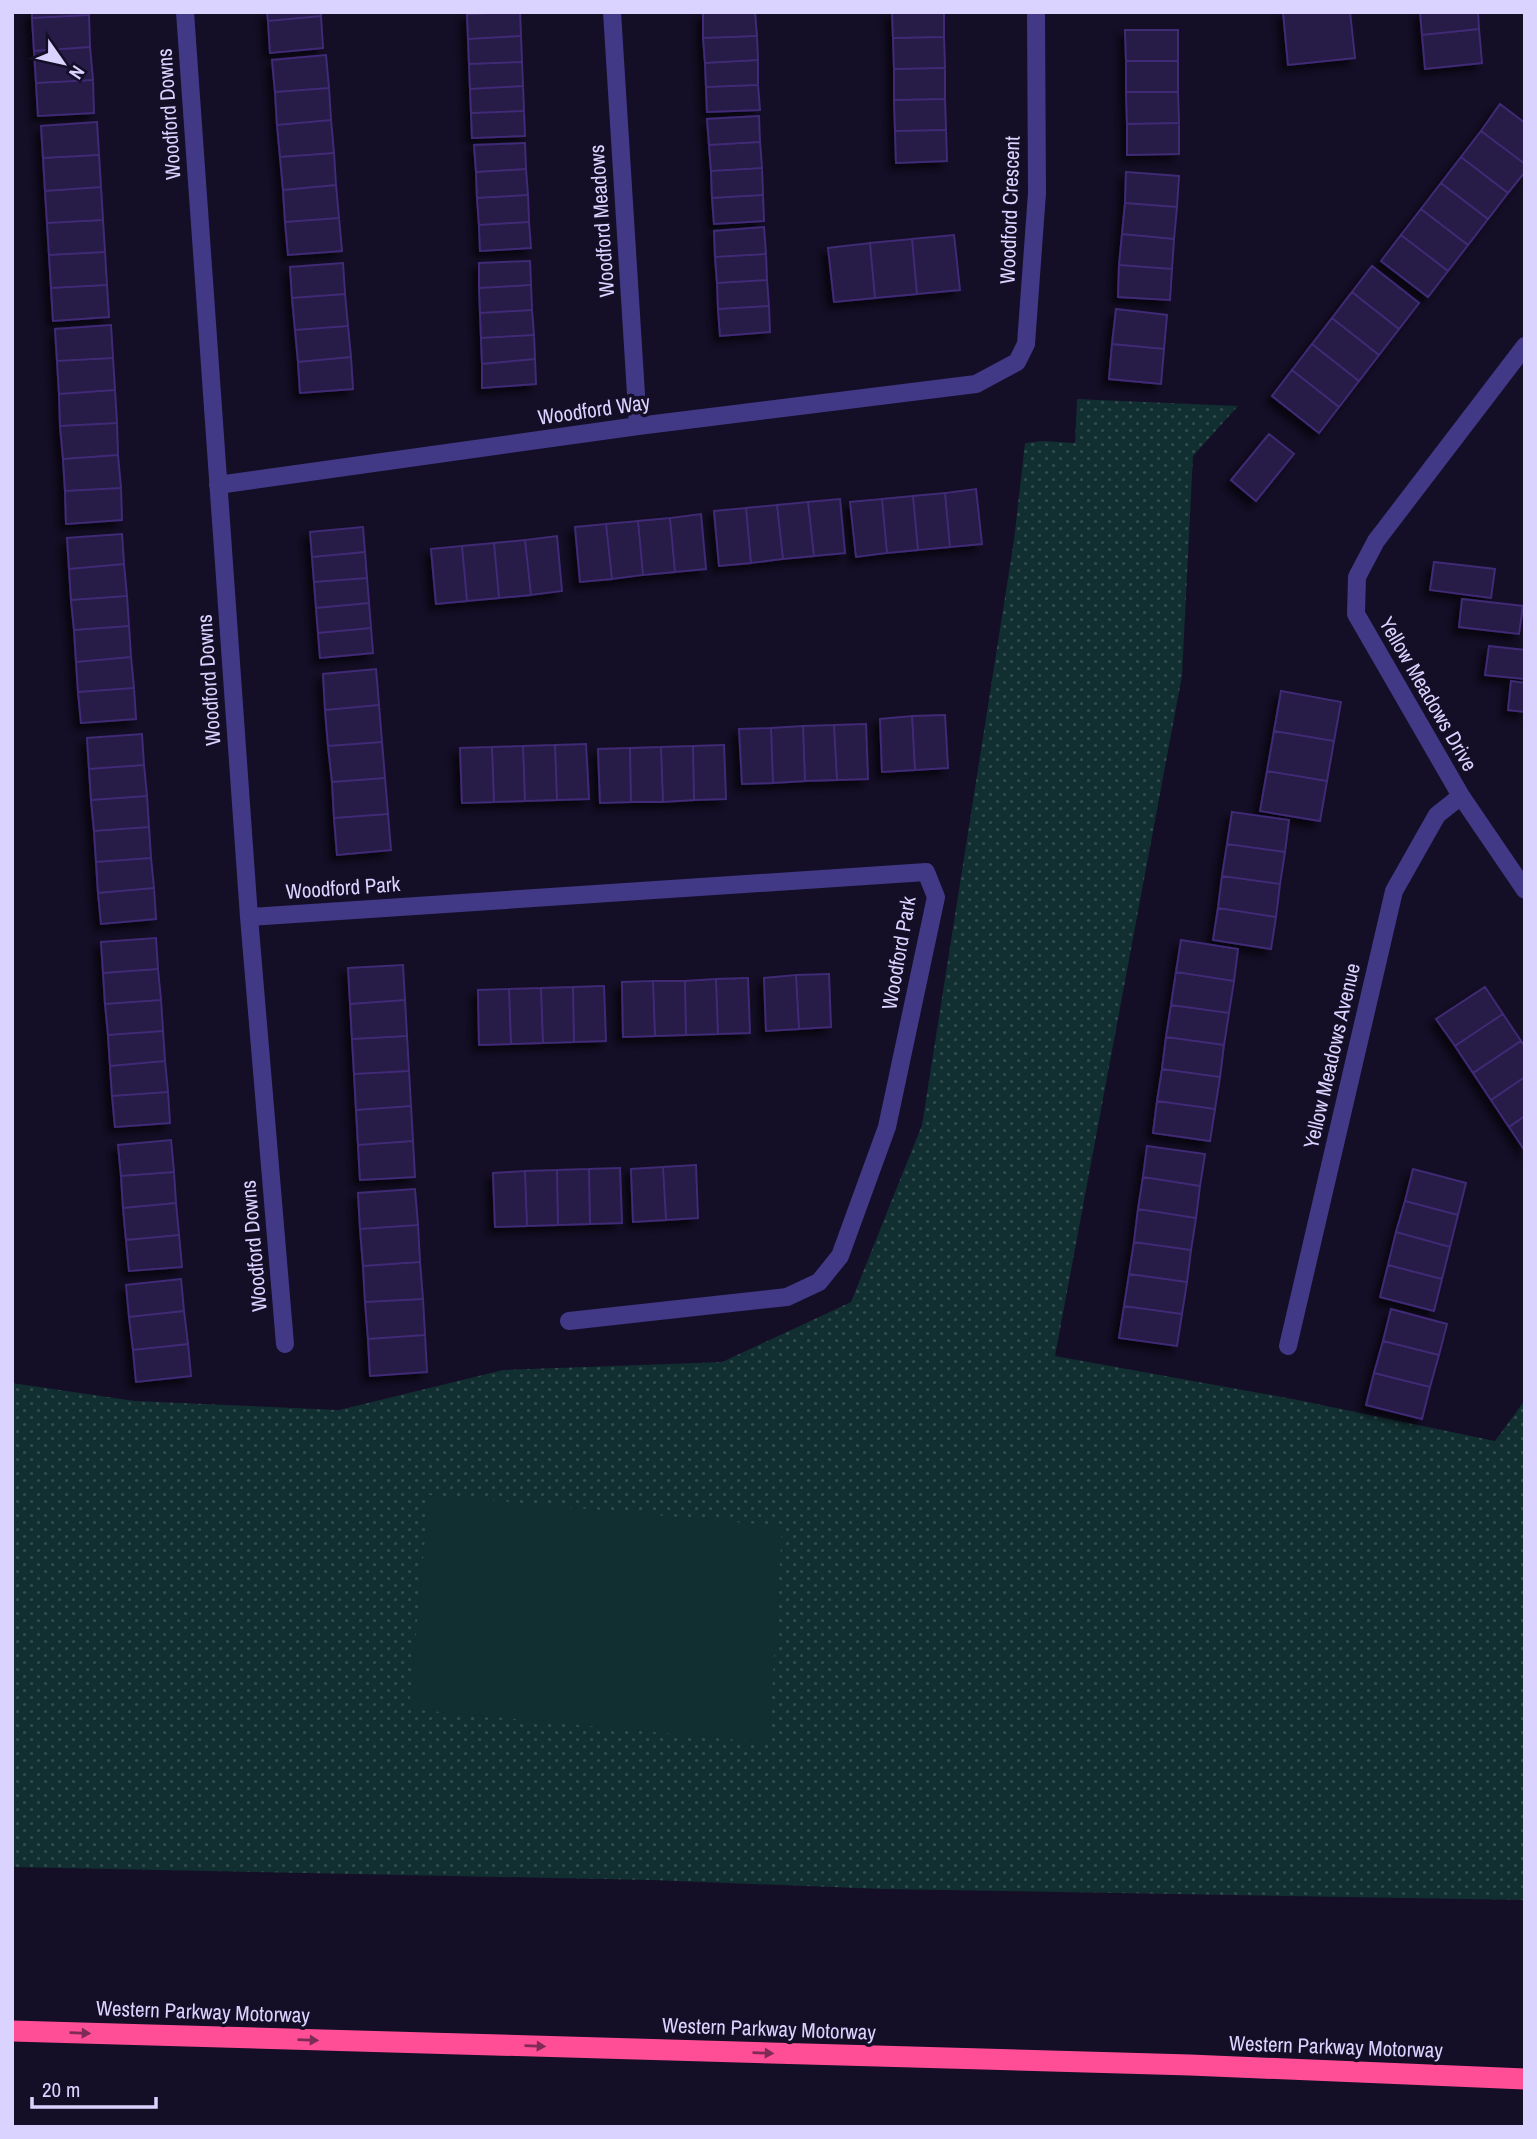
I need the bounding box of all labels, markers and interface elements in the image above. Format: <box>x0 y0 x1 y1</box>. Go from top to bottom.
north arrow <box>28 28 98 98</box>
street label: Woodford Downs <box>149 47 188 181</box>
text: N <box>63 61 91 84</box>
street label: Woodford Crescent <box>992 135 1027 284</box>
street label: Woodford Meadows <box>582 144 621 298</box>
street label: Woodford Way <box>536 387 652 432</box>
street label: Yellow Meadows Drive <box>1372 611 1484 776</box>
street label: Woodford Downs <box>189 613 228 747</box>
street label: Woodford Park <box>285 869 401 906</box>
street label: Woodford Park <box>874 894 923 1012</box>
street label: Yellow Meadows Avenue <box>1296 960 1367 1152</box>
street label: Woodford Downs <box>233 1179 274 1313</box>
street label: Western Parkway Motorway <box>96 1993 311 2030</box>
street label: Western Parkway Motorway <box>662 2010 877 2047</box>
one-way arrow <box>70 2028 92 2039</box>
street label: Western Parkway Motorway <box>1229 2028 1444 2065</box>
one-way arrow <box>297 2034 319 2045</box>
one-way arrow <box>525 2041 547 2052</box>
one-way arrow <box>752 2047 774 2059</box>
scale bar <box>32 2066 156 2110</box>
text: 20 m <box>42 2075 80 2104</box>

